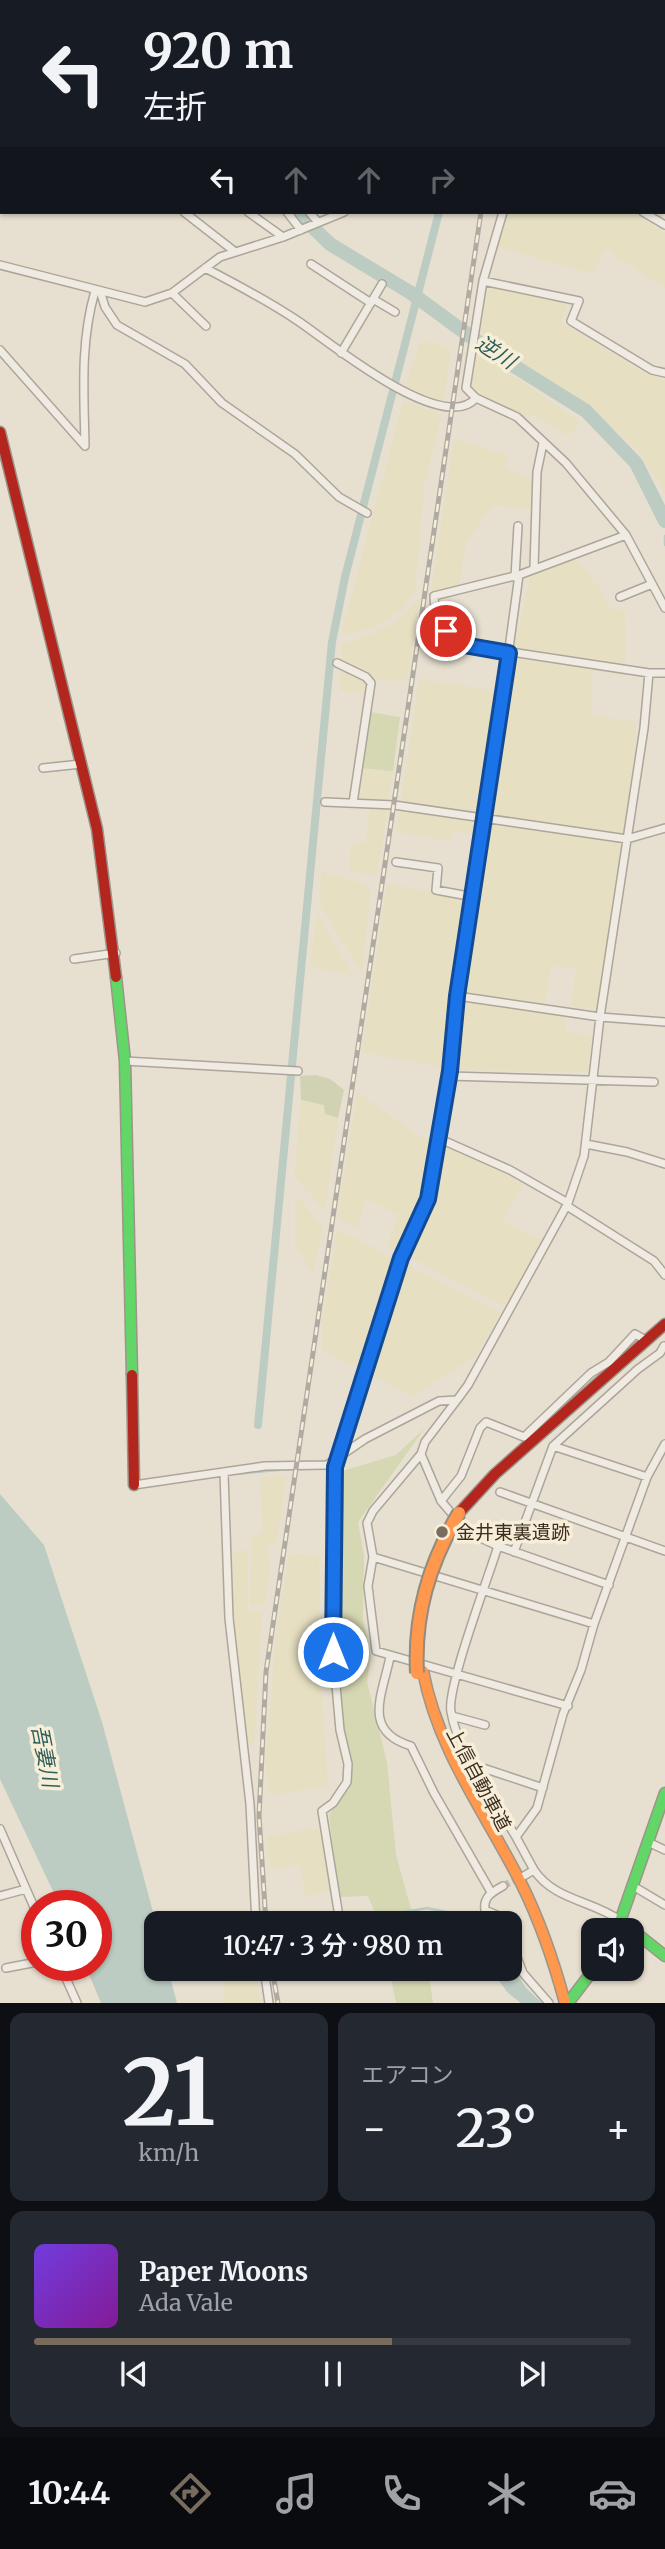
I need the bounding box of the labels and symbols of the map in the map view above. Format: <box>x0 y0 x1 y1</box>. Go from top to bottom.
water label: 逆川 <box>471 329 523 376</box>
pin <box>416 601 476 661</box>
place label: 金井東裏遺跡 <box>456 1520 570 1544</box>
marker: 金井東裏遺跡 <box>434 1524 450 1540</box>
position arrow <box>296 1615 370 1689</box>
water label: 吾妻川 <box>26 1723 65 1791</box>
street label: 上信自動車道 <box>442 1723 516 1835</box>
speed limit sign: 30 <box>21 1890 112 1981</box>

